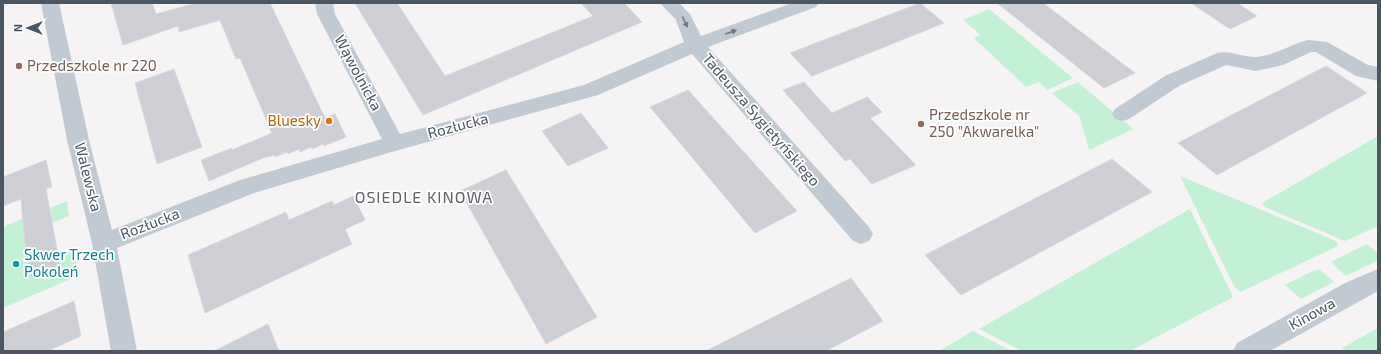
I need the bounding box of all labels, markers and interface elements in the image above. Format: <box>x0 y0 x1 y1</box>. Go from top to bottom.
north arrow <box>8 8 48 48</box>
one-way arrow <box>682 16 688 28</box>
text: N <box>11 24 24 32</box>
one-way arrow <box>726 28 738 34</box>
street label: Wąwolnicka <box>331 32 386 113</box>
street label: Tadeusza Sygietyńskiego <box>699 49 824 189</box>
place label: Przedszkole nr 220 <box>27 56 157 74</box>
marker: Przedszkole nr 220 <box>14 61 24 71</box>
place label: Przedszkole nr 250 "Akwarelka" <box>929 105 1039 140</box>
street label: Rozłucka <box>425 108 490 142</box>
place label: Bluesky <box>267 111 321 129</box>
marker: Bluesky <box>324 116 334 126</box>
marker: Przedszkole nr 250 "Akwarelka" <box>916 119 926 129</box>
street label: Walewska <box>72 140 106 213</box>
district label: OSIEDLE KINOWA <box>355 187 493 206</box>
street label: Rozłucka <box>117 204 182 243</box>
place label: Skwer Trzech Pokoleń <box>24 245 114 280</box>
marker: Skwer Trzech Pokoleń <box>11 259 21 269</box>
street label: Kinowa <box>1285 293 1338 333</box>

